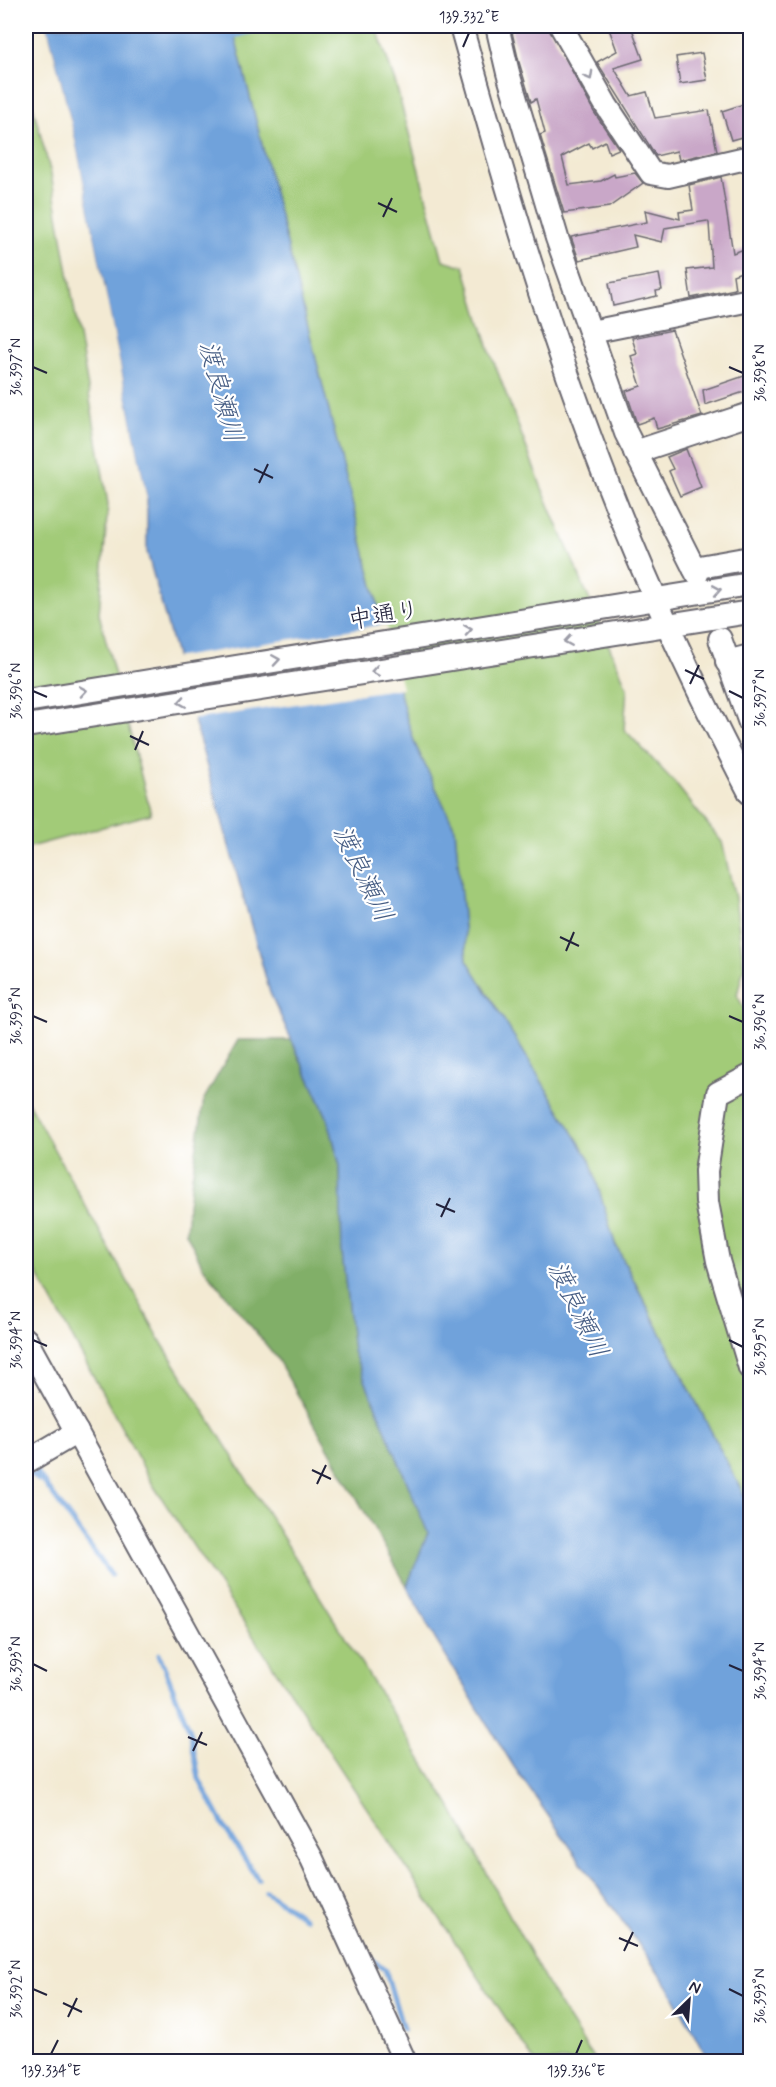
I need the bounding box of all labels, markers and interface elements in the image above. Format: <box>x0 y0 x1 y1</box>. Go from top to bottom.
text: 139.332°E <box>439 8 499 28</box>
one-way arrow <box>582 70 594 81</box>
water label: 渡良瀬川 <box>190 337 250 447</box>
text: 36.397°N <box>7 338 27 396</box>
text: 36.398°N <box>751 344 771 402</box>
one-way arrow <box>712 585 721 597</box>
street label: 中通り <box>346 595 422 637</box>
one-way arrow <box>464 624 473 636</box>
one-way arrow <box>563 635 572 647</box>
one-way arrow <box>271 655 280 667</box>
text: 36.396°N <box>7 663 27 719</box>
one-way arrow <box>370 665 380 677</box>
text: 36.397°N <box>751 669 771 727</box>
one-way arrow <box>79 686 88 698</box>
one-way arrow <box>178 695 187 707</box>
water label: 渡良瀬川 <box>324 820 400 928</box>
text: 36.395°N <box>7 987 27 1045</box>
text: 36.396°N <box>751 994 771 1050</box>
water label: 渡良瀬川 <box>539 1256 615 1364</box>
text: 36.394°N <box>7 1311 27 1369</box>
text: 36.395°N <box>751 1318 771 1376</box>
text: 36.393°N <box>7 1636 27 1692</box>
text: 36.394°N <box>751 1642 771 1700</box>
text: 36.392°N <box>7 1960 27 2018</box>
text: 36.393°N <box>751 1968 771 2024</box>
north arrow <box>659 1970 719 2030</box>
text: N <box>685 1976 704 2000</box>
text: 139.334°E <box>21 2062 81 2082</box>
text: 139.336°E <box>547 2062 605 2082</box>

